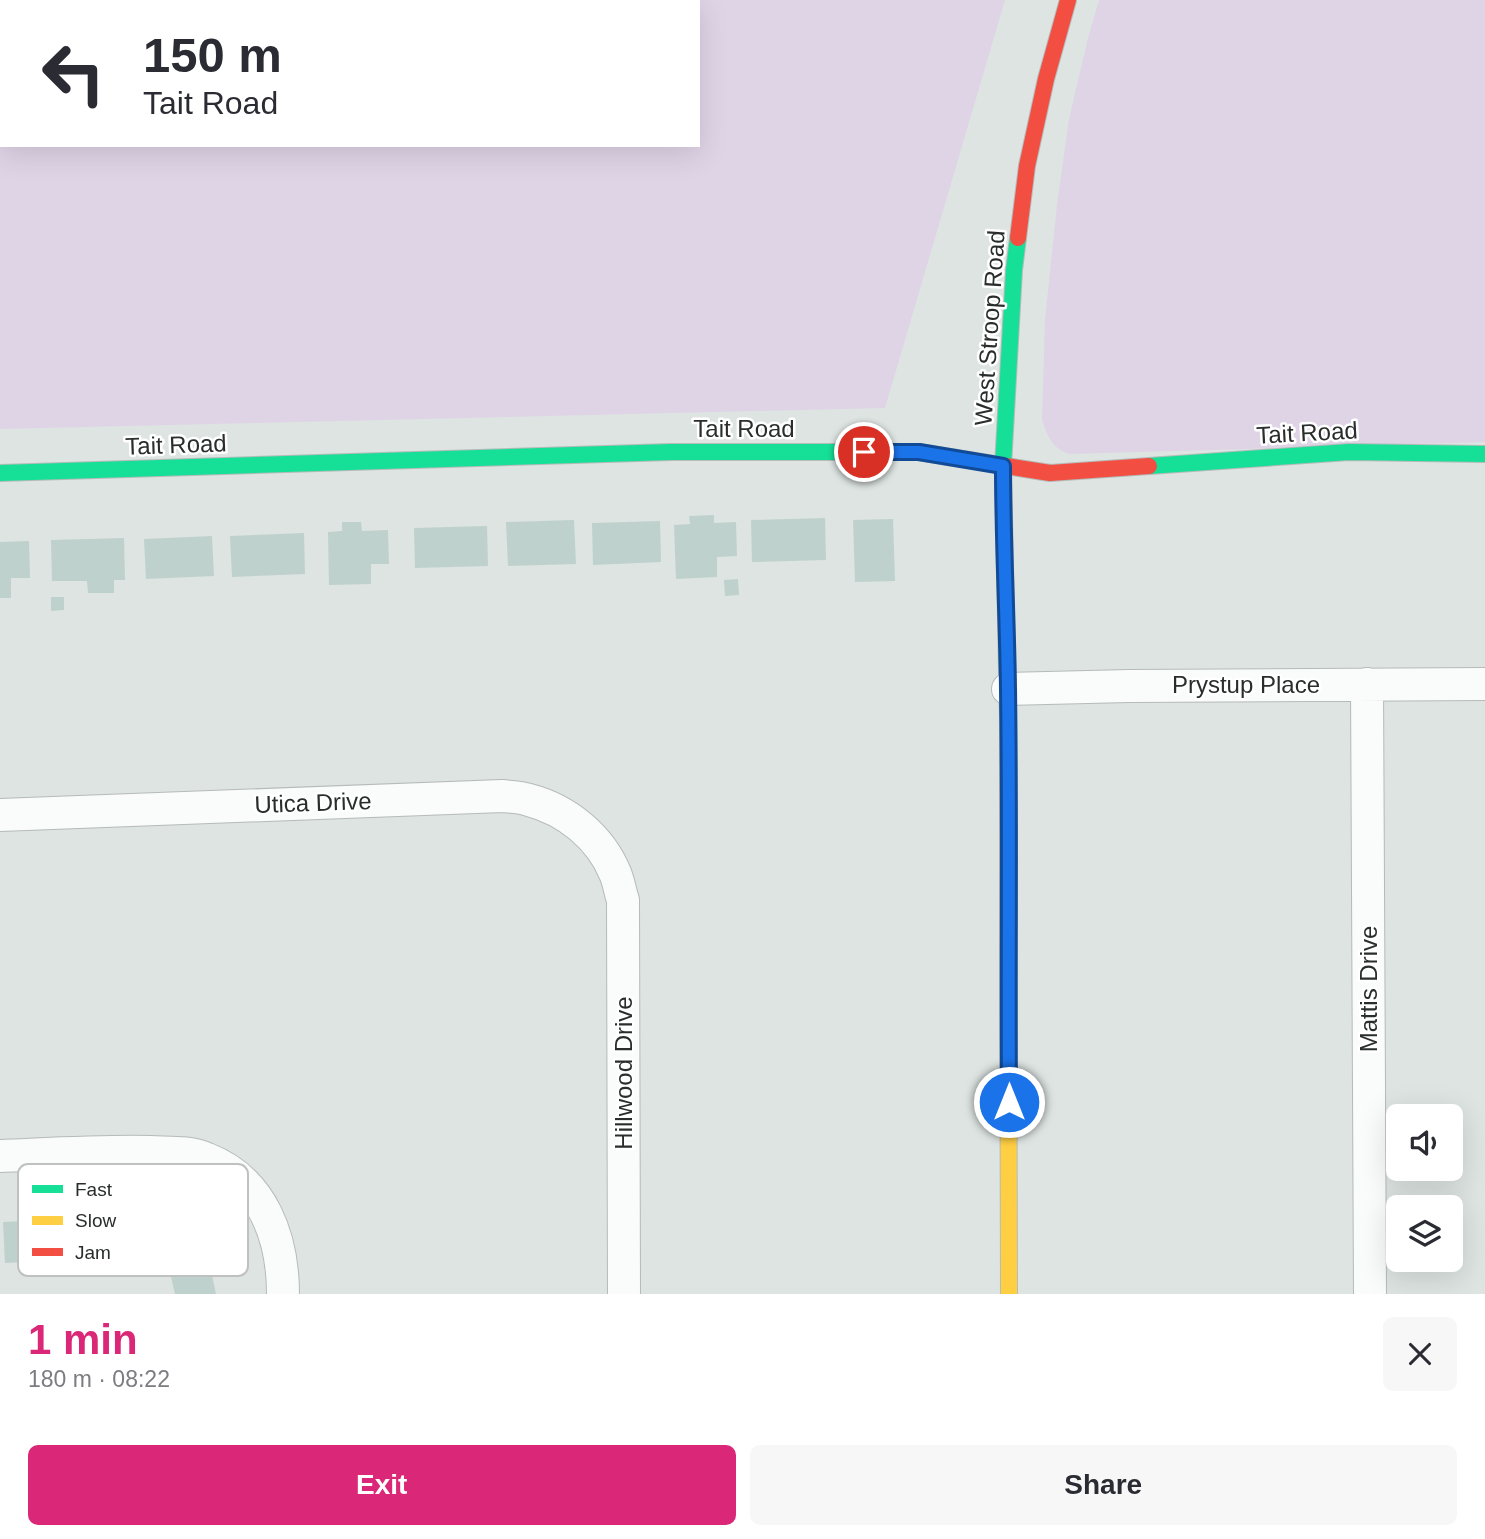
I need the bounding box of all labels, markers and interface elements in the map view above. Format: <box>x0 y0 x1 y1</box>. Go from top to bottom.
icon: left <box>28 28 119 119</box>
text: 150 m <box>143 28 282 82</box>
text: Tait Road <box>143 85 278 121</box>
street label: West Stroop Road <box>969 229 1010 426</box>
street label: Tait Road <box>693 415 795 442</box>
street label: Tait Road <box>1256 416 1358 449</box>
pin <box>834 422 894 482</box>
street label: Tait Road <box>125 429 227 460</box>
icon: arrive <box>845 433 883 471</box>
street label: Prystup Place <box>1172 671 1320 698</box>
street label: Utica Drive <box>254 787 372 818</box>
street label: Mattis Drive <box>1355 926 1382 1052</box>
street label: Hillwood Drive <box>610 996 637 1150</box>
position arrow <box>972 1065 1046 1139</box>
map controls <box>1386 1104 1463 1272</box>
button: sound <box>1386 1104 1463 1181</box>
legend <box>18 1164 248 1276</box>
text: Fast <box>75 1179 113 1200</box>
button: layers <box>1386 1195 1463 1272</box>
text: Slow <box>75 1210 116 1231</box>
text: Jam <box>75 1242 111 1263</box>
text: 1 min <box>28 1316 138 1363</box>
button: close <box>1383 1317 1457 1391</box>
text: 180 m · 08:22 <box>28 1366 170 1392</box>
button: Exit <box>28 1445 736 1525</box>
button: Share <box>750 1445 1457 1525</box>

